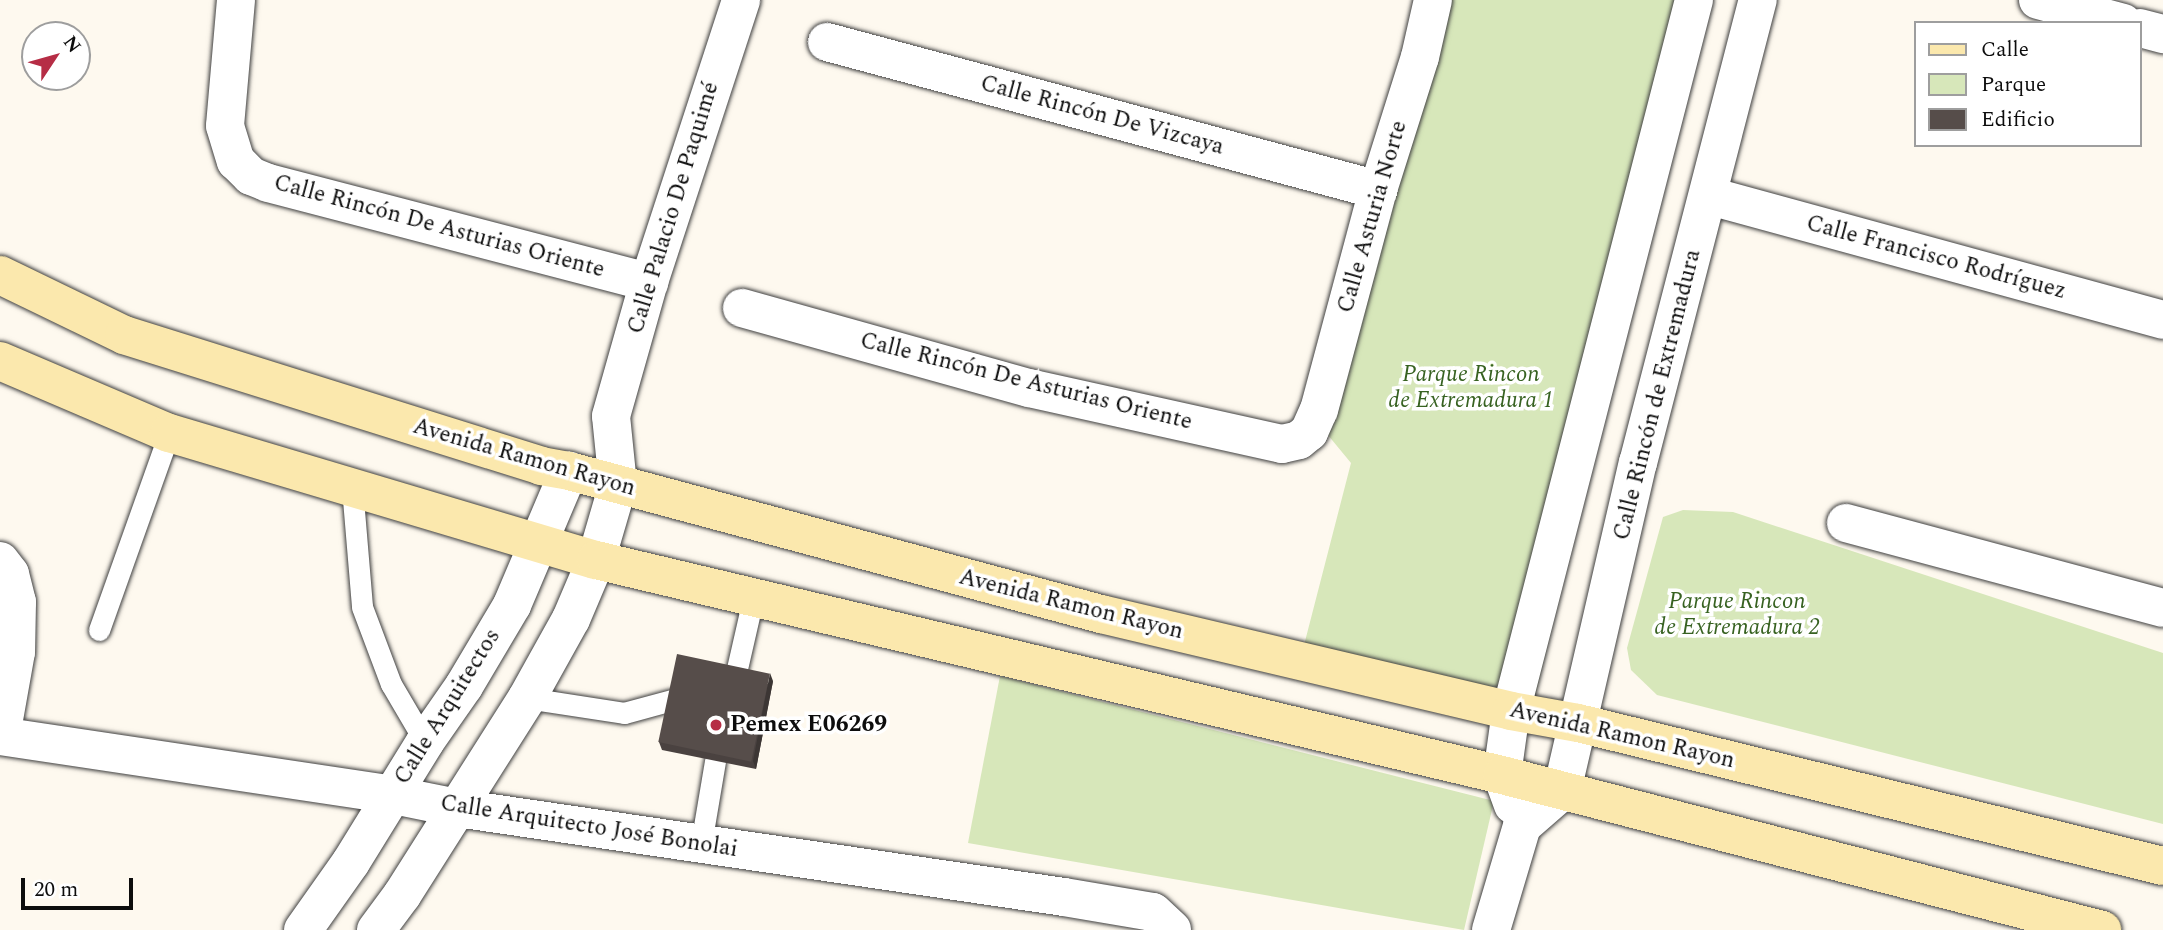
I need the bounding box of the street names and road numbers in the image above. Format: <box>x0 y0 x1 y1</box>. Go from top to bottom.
street label: Calle Rincón De Vizcaya <box>977 70 1227 162</box>
street label: Calle Palacio De Paquimé <box>623 79 725 337</box>
street label: Calle Asturia Norte <box>1332 118 1414 316</box>
street label: Calle Rincón De Asturias Oriente <box>271 170 607 284</box>
street label: Calle Francisco Rodríguez <box>1803 210 2069 306</box>
street label: Calle Rincón de Extremadura <box>1608 247 1708 543</box>
street label: Calle Rincón De Asturias Oriente <box>857 327 1195 437</box>
street label: Avenida Ramon Rayon <box>410 413 638 503</box>
street label: Avenida Ramon Rayon <box>956 564 1186 646</box>
street label: Calle Arquitectos <box>389 624 507 790</box>
street label: Avenida Ramon Rayon <box>1507 697 1737 775</box>
street label: Calle Arquitecto José Bonolai <box>438 790 740 864</box>

